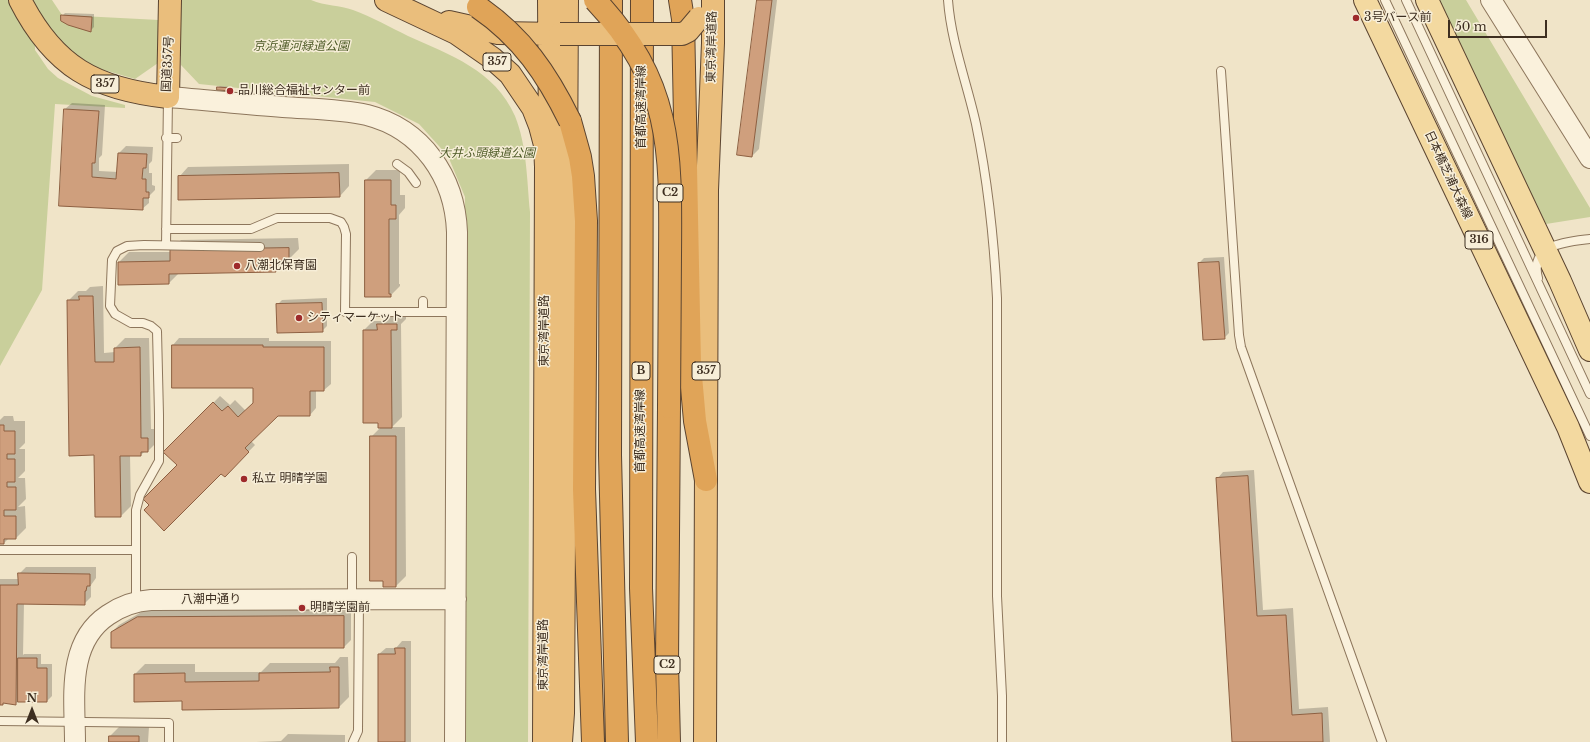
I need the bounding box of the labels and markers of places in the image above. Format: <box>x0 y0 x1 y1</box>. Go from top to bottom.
place label: 3号バース前 <box>1364 11 1431 25</box>
marker: 3号バース前 <box>1351 13 1361 23</box>
place label: 品川総合福祉センター前 <box>238 84 370 98</box>
marker: 品川総合福祉センター前 <box>225 86 235 96</box>
place label: 八潮北保育園 <box>245 259 317 273</box>
marker: 八潮北保育園 <box>232 261 242 271</box>
place label: シティマーケット <box>307 311 403 325</box>
marker: シティマーケット <box>294 313 304 323</box>
place label: 私立 明晴学園 <box>252 472 327 486</box>
marker: 私立 明晴学園 <box>239 474 249 484</box>
place label: 明晴学園前 <box>310 601 370 615</box>
marker: 明晴学園前 <box>297 603 307 613</box>

